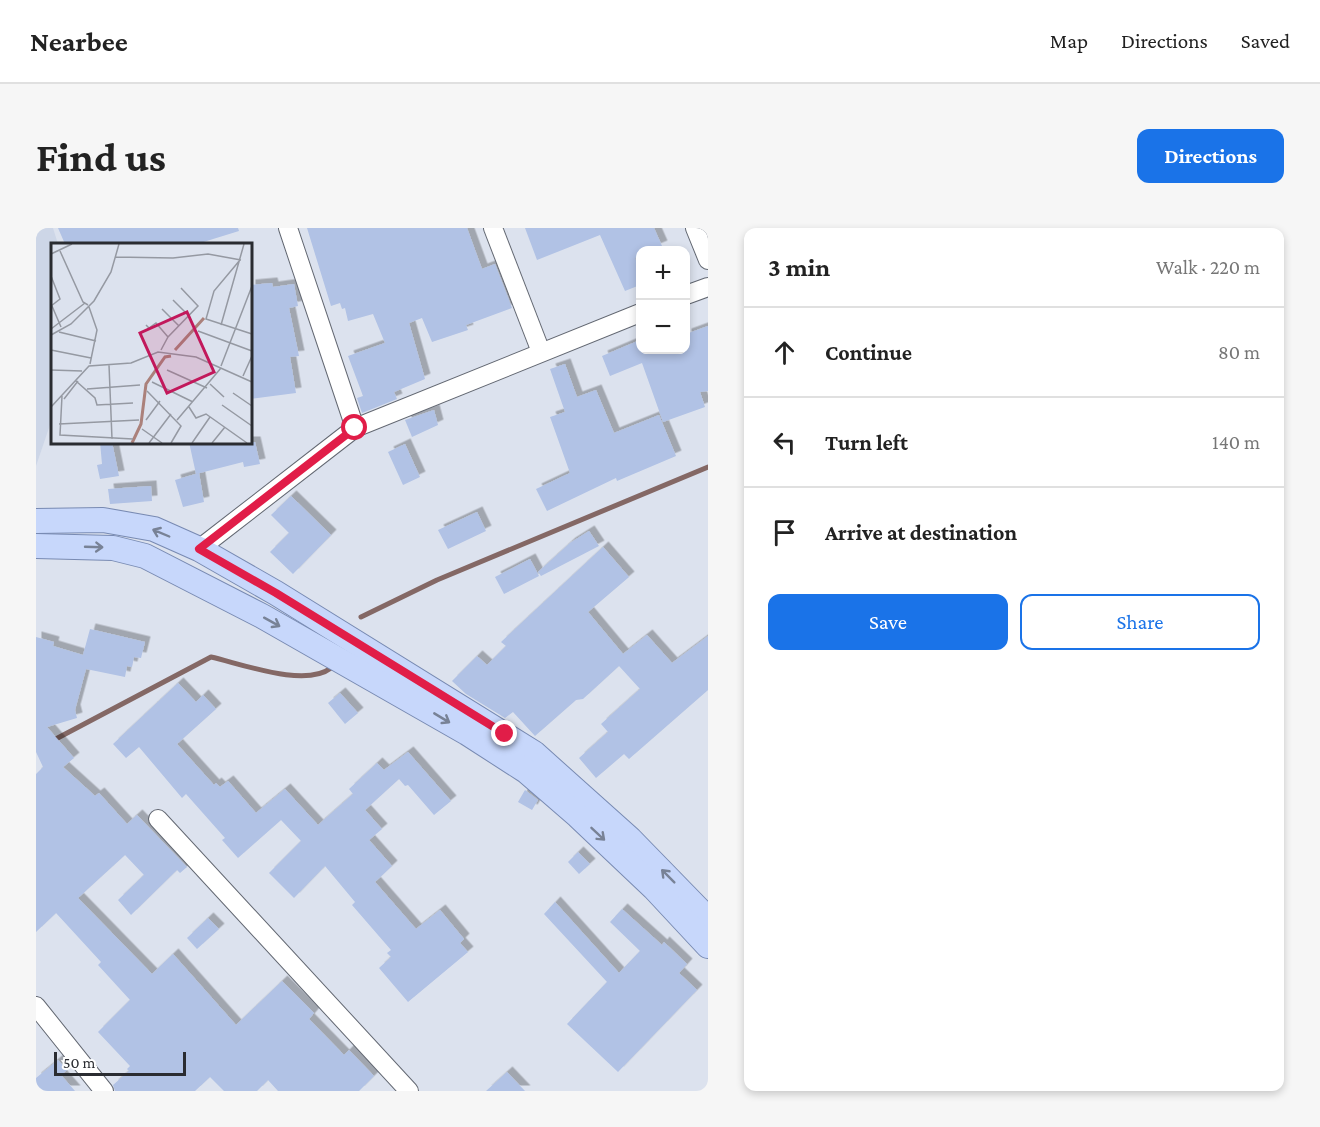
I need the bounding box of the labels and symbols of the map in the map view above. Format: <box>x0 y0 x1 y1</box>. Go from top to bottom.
inset map <box>51 243 252 444</box>
route start <box>341 414 367 440</box>
one-way arrow <box>153 527 171 538</box>
one-way arrow <box>84 542 104 553</box>
one-way arrow <box>263 617 281 628</box>
one-way arrow <box>433 712 450 724</box>
route end <box>491 720 517 746</box>
one-way arrow <box>590 827 605 841</box>
one-way arrow <box>660 869 675 884</box>
scale bar <box>54 1049 186 1076</box>

